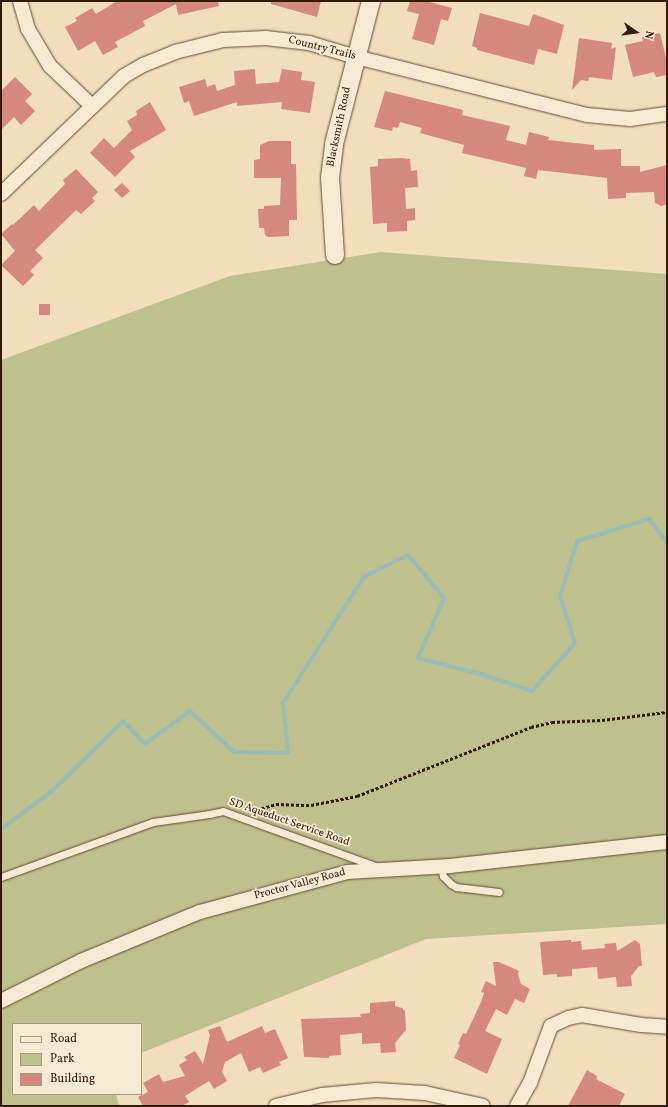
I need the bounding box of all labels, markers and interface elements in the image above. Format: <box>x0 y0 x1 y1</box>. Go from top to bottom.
north arrow <box>616 12 656 52</box>
text: N <box>640 29 656 40</box>
street label: Country Trails <box>287 34 357 64</box>
street label: Blacksmith Road <box>325 86 355 168</box>
street label: SD Aqueduct Service Road <box>227 796 351 850</box>
street label: Proctor Valley Road <box>252 866 348 904</box>
legend <box>12 1023 142 1095</box>
text: Road <box>50 1031 77 1047</box>
text: Park <box>50 1051 75 1067</box>
text: Building <box>50 1071 95 1087</box>

